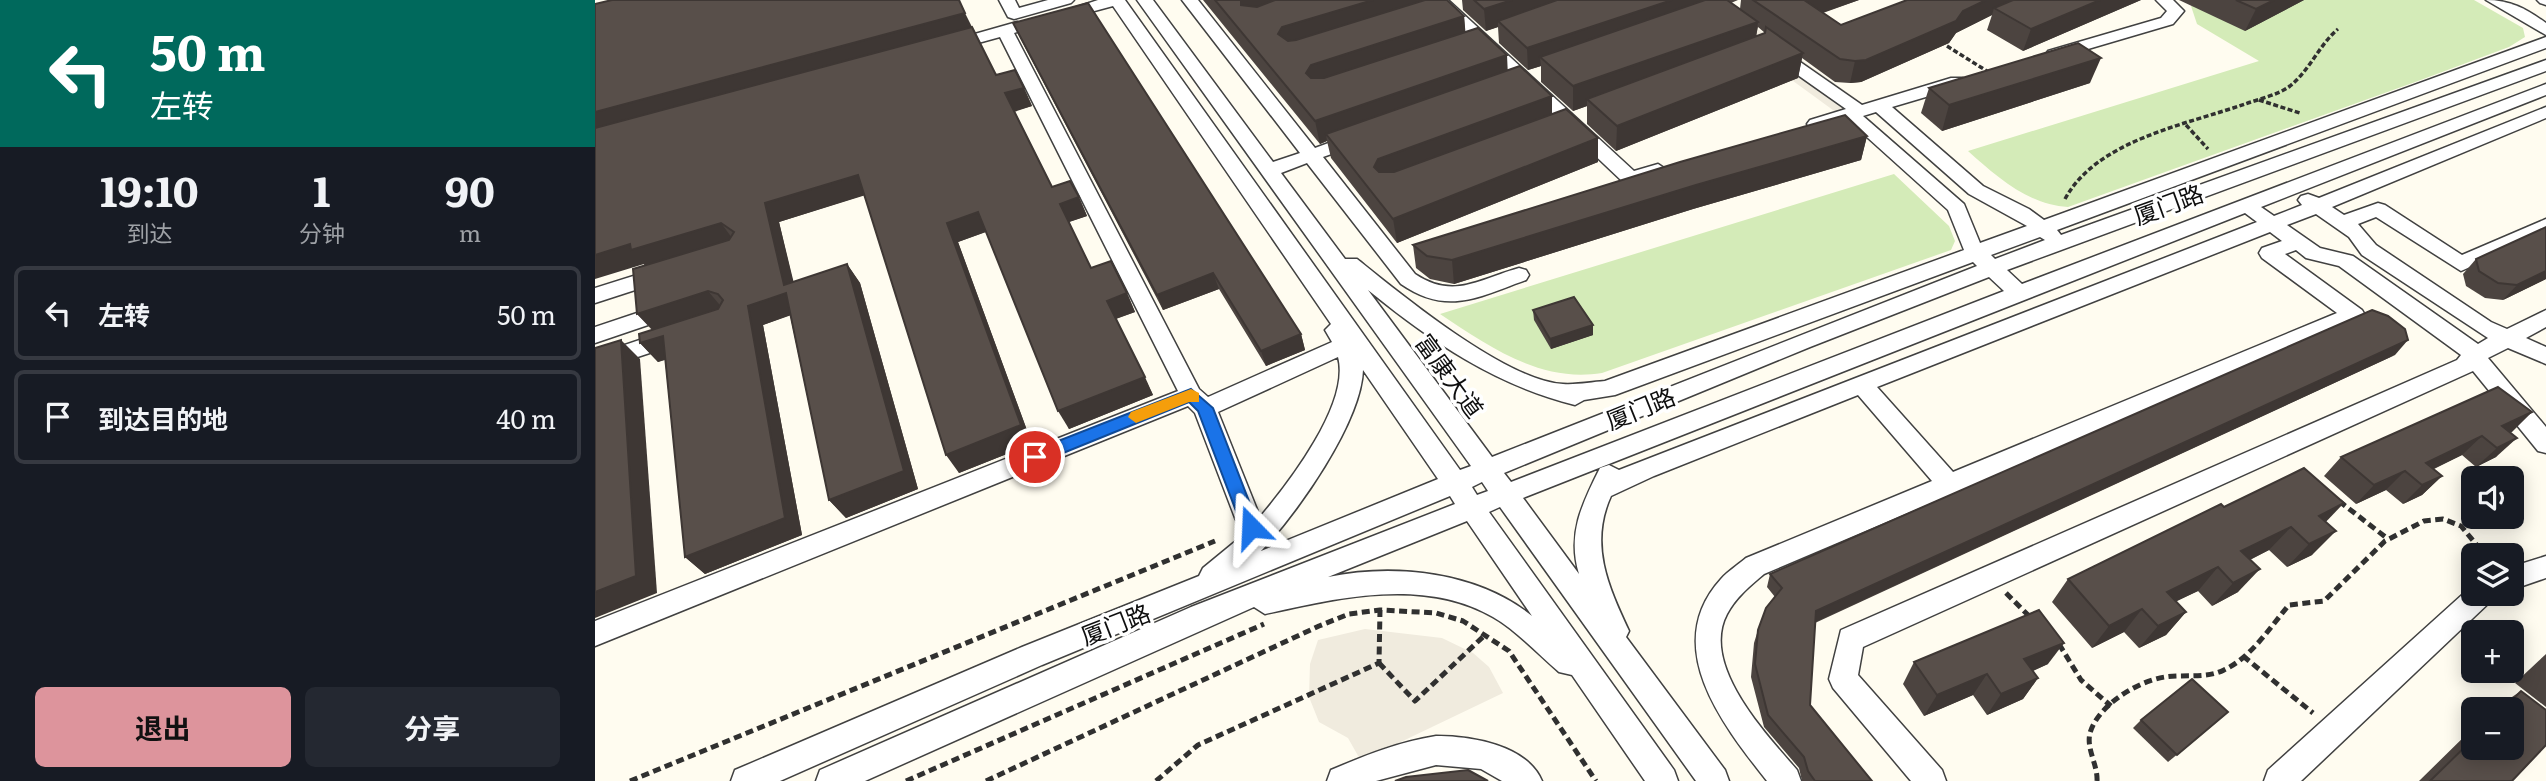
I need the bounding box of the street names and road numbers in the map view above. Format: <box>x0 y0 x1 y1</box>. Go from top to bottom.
street label: 厦门路 <box>2128 174 2208 232</box>
street label: 富康大道 <box>1409 326 1493 424</box>
street label: 厦门路 <box>1600 377 1680 437</box>
street label: 厦门路 <box>1075 594 1155 652</box>

